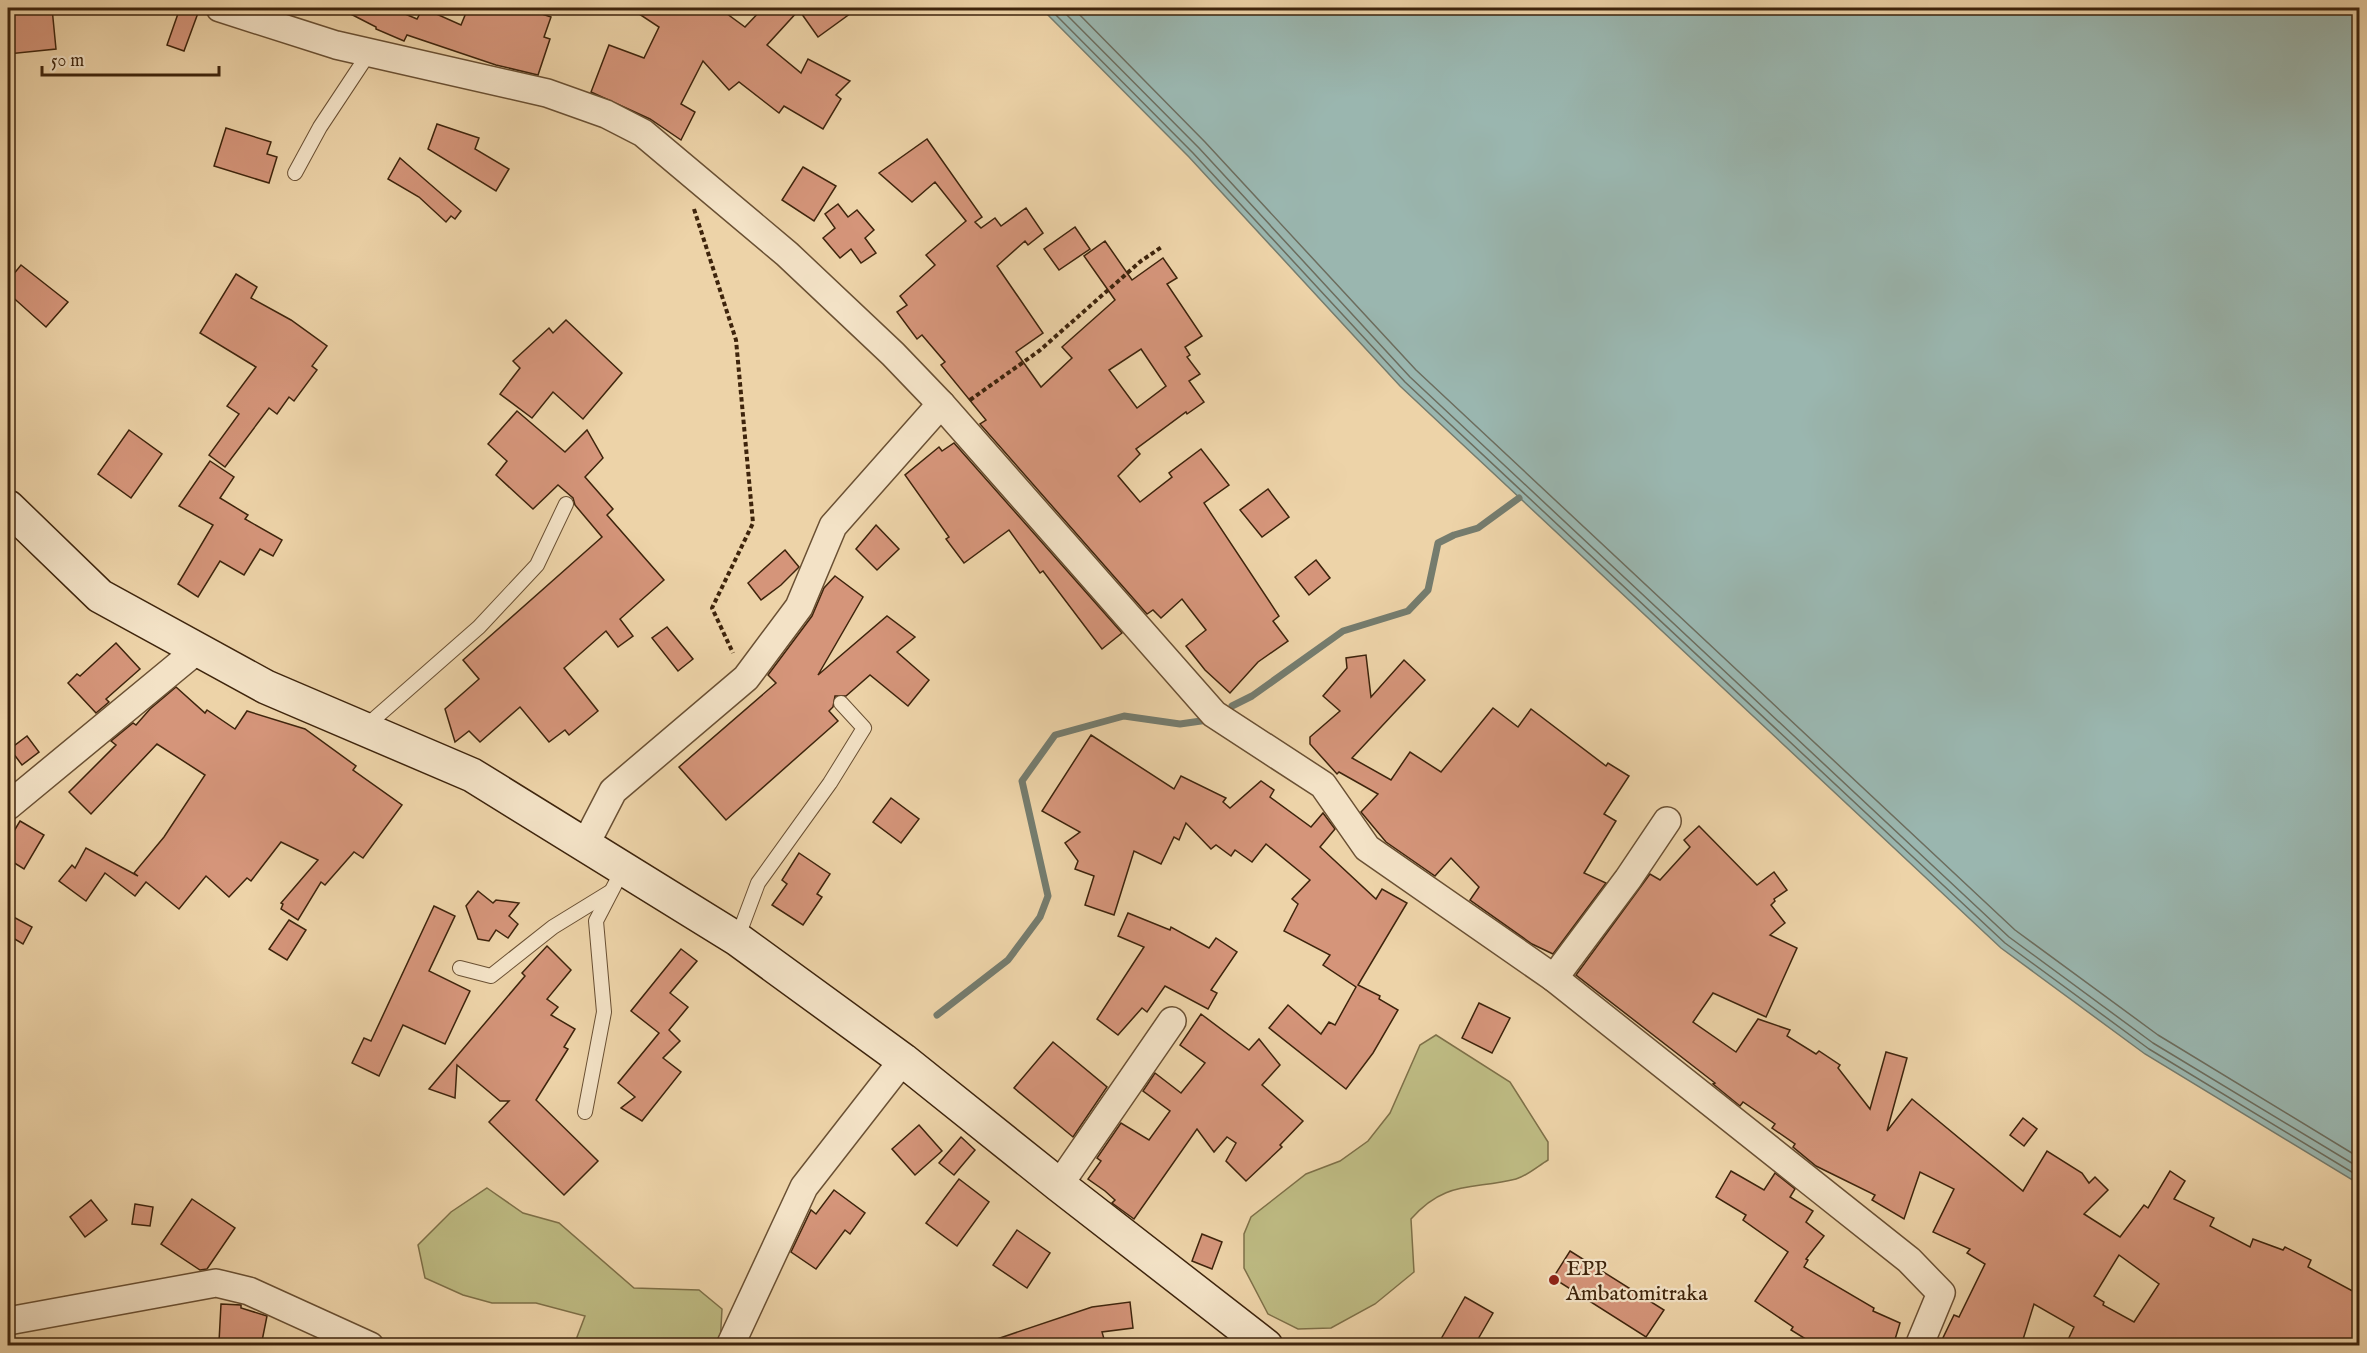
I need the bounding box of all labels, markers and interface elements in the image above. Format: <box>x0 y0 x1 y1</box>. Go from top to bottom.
scale bar <box>42 39 219 77</box>
text: 50 m <box>51 50 84 73</box>
place label: EPP Ambatomitraka <box>1565 1255 1708 1308</box>
marker: EPP Ambatomitraka <box>1547 1273 1561 1287</box>

